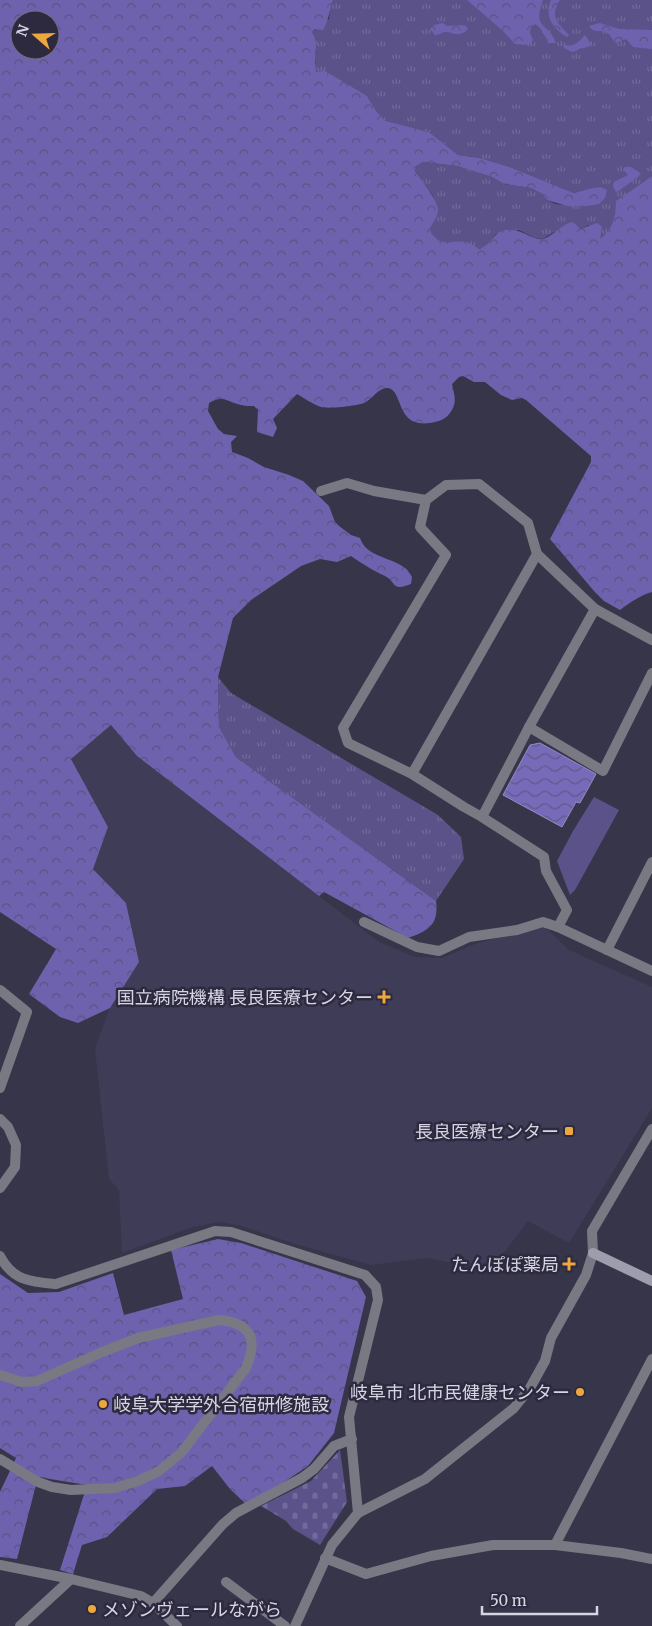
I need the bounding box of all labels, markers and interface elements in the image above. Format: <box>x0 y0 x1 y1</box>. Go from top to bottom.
north arrow <box>10 10 60 60</box>
text: N <box>12 22 33 39</box>
place label: 国立病院機構 長良医療センター <box>117 986 373 1009</box>
marker: 国立病院機構 長良医療センター <box>377 990 391 1004</box>
place label: 長良医療センター <box>415 1120 559 1143</box>
marker: 長良医療センター <box>563 1125 575 1137</box>
place label: たんぽぽ薬局 <box>451 1253 559 1276</box>
marker: たんぽぽ薬局 <box>563 1258 575 1270</box>
place label: 岐阜市 北市民健康センター <box>350 1381 570 1404</box>
marker: 岐阜市 北市民健康センター <box>574 1386 586 1398</box>
place label: 岐阜大学学外合宿研修施設 <box>113 1393 329 1416</box>
marker: 岐阜大学学外合宿研修施設 <box>97 1398 109 1410</box>
scale bar <box>482 1584 597 1616</box>
text: 50 m <box>490 1591 527 1610</box>
place label: メゾンヴェールながら <box>102 1598 282 1621</box>
marker: メゾンヴェールながら <box>86 1603 98 1615</box>

